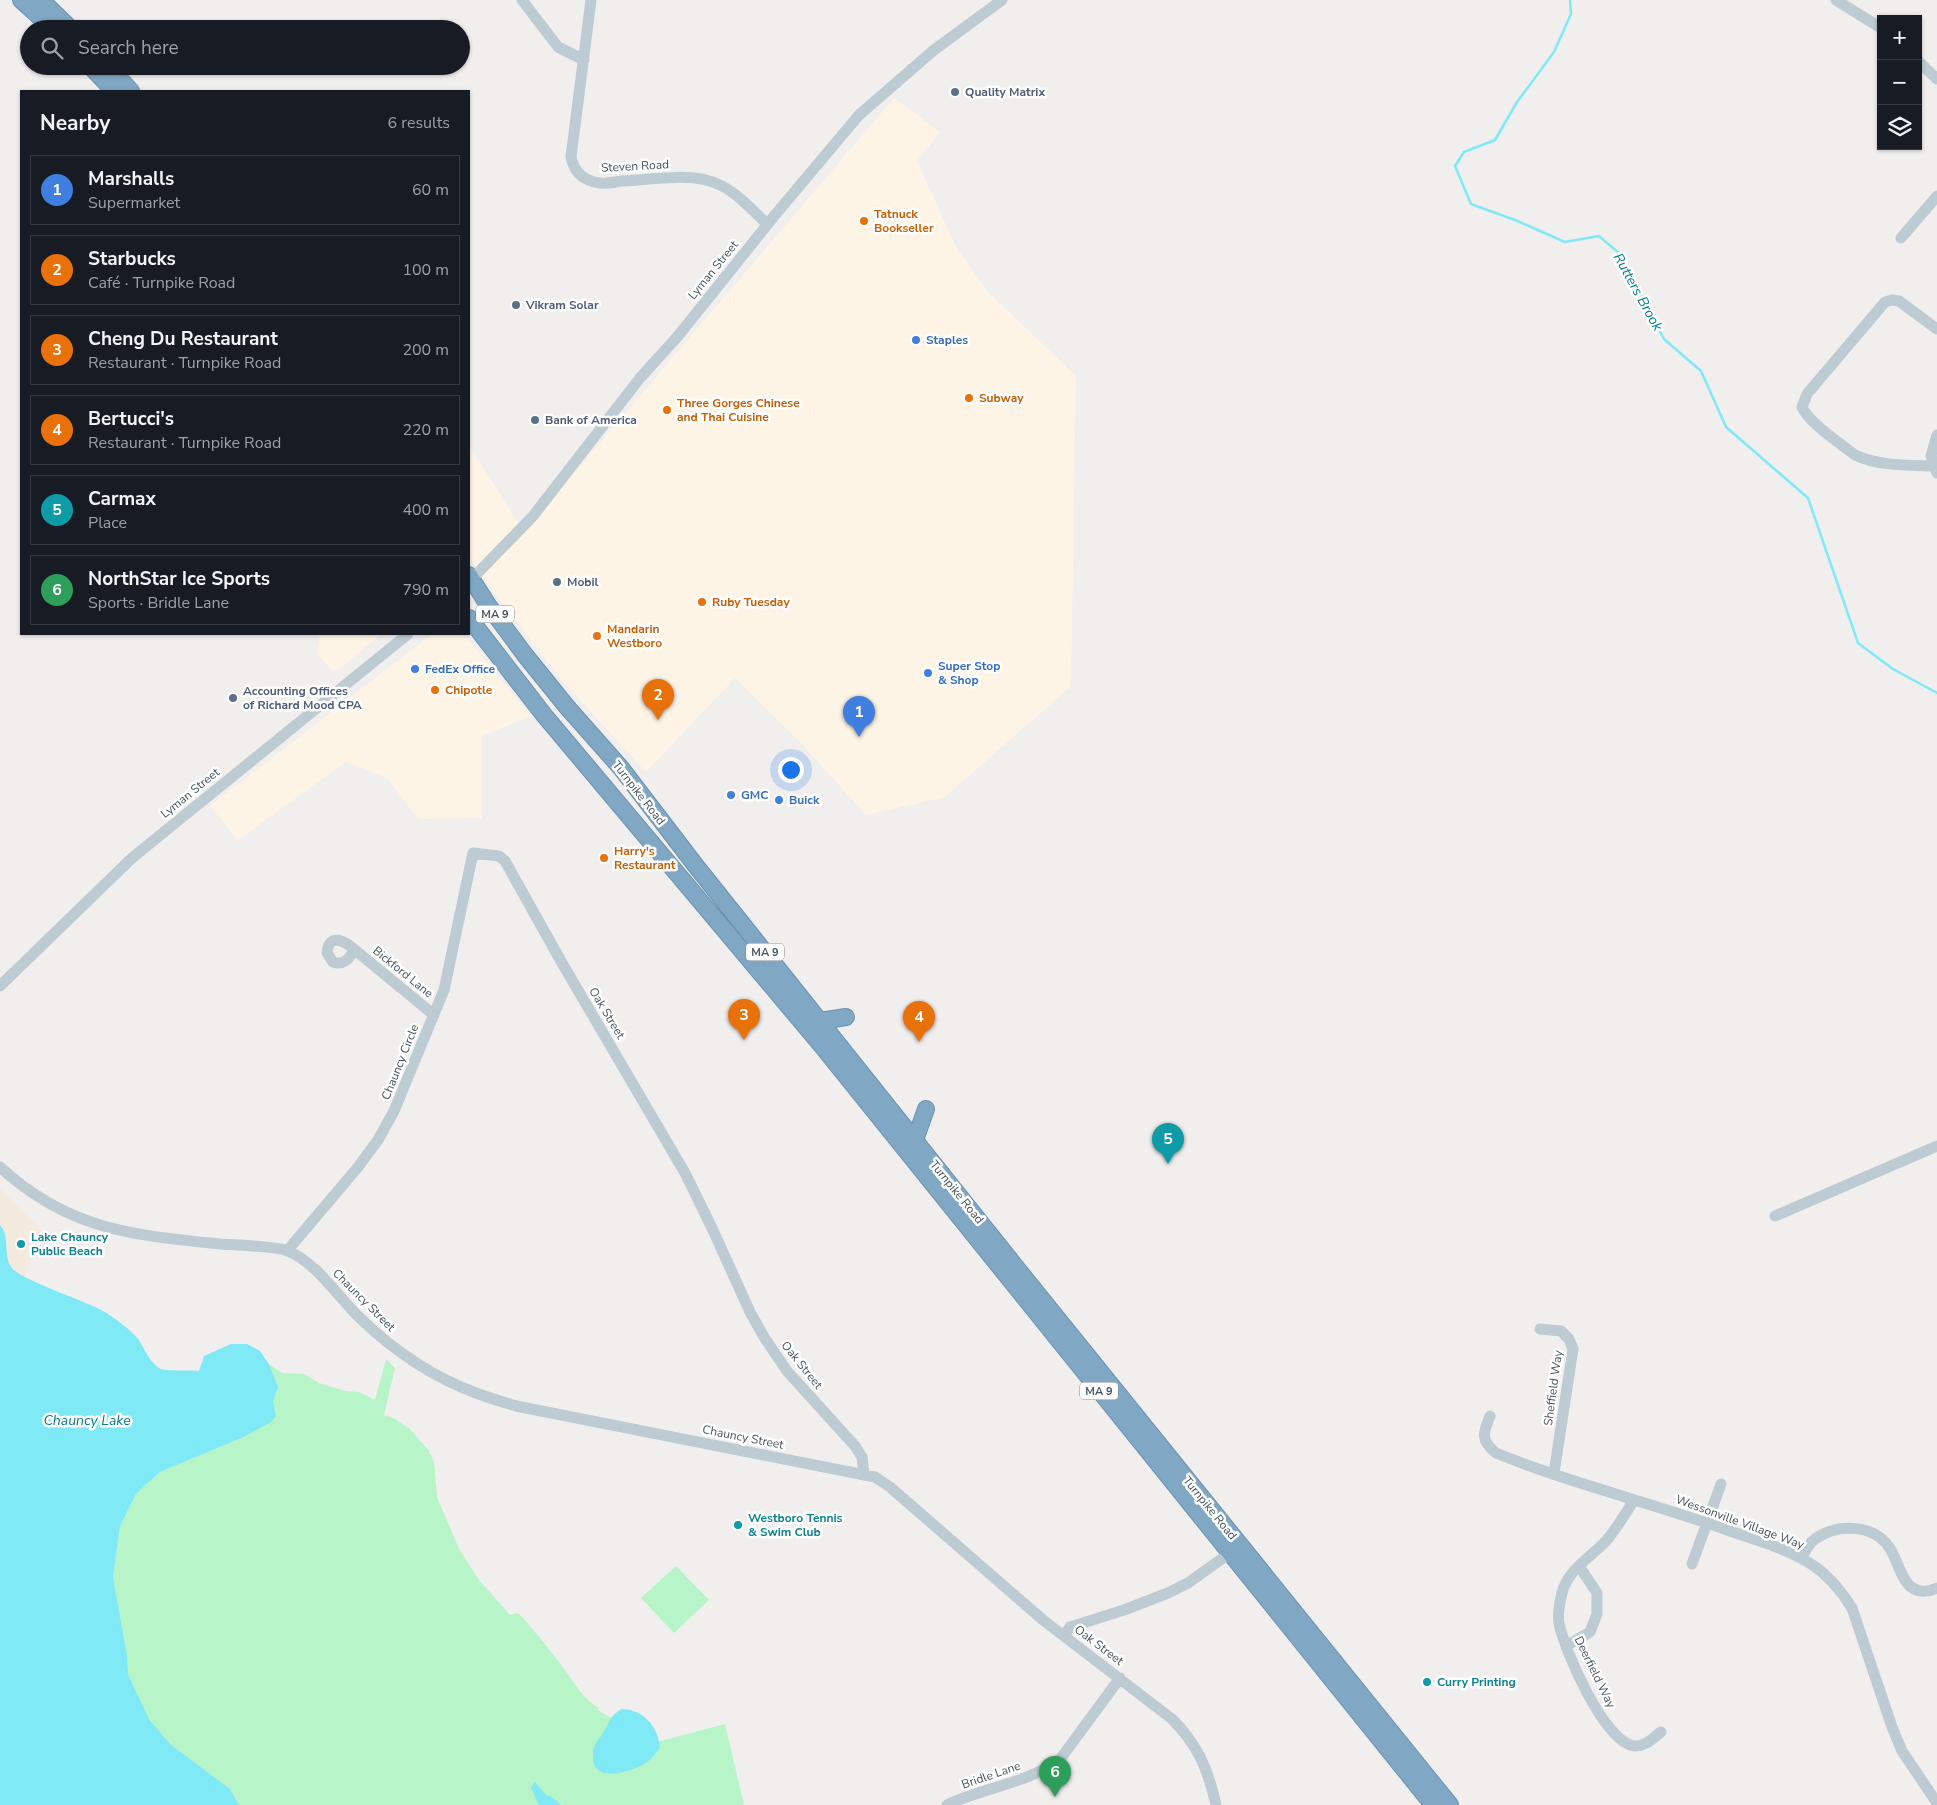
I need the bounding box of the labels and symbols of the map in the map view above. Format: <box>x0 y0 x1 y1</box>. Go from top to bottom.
place label: Quality Matrix <box>965 84 1045 100</box>
marker: Quality Matrix <box>949 86 961 98</box>
street label: Steven Road <box>601 156 669 176</box>
place label: Tatnuck Bookseller <box>874 206 934 236</box>
marker: Tatnuck Bookseller <box>858 215 870 227</box>
street label: Lyman Street <box>684 237 742 303</box>
water label: Rutters Brook <box>1609 250 1668 335</box>
place label: Vikram Solar <box>525 297 599 313</box>
marker: Vikram Solar <box>510 299 522 311</box>
place label: Staples <box>926 332 968 348</box>
marker: Staples <box>910 334 922 346</box>
place label: Subway <box>979 390 1024 406</box>
marker: Subway <box>963 392 975 404</box>
place label: Three Gorges Chinese and Thai Cuisine <box>677 395 800 425</box>
marker: Three Gorges Chinese and Thai Cuisine <box>661 404 673 416</box>
place label: Bank of America <box>545 412 637 428</box>
marker: Bank of America <box>529 414 541 426</box>
place label: Mobil <box>567 574 599 590</box>
marker: Mobil <box>551 576 563 588</box>
place label: Ruby Tuesday <box>712 594 790 610</box>
marker: Ruby Tuesday <box>696 596 708 608</box>
road number: MA 9 <box>476 606 514 622</box>
place label: Mandarin Westboro <box>607 621 662 651</box>
marker: Mandarin Westboro <box>591 630 603 642</box>
place label: Super Stop & Shop <box>938 658 1000 688</box>
place label: FedEx Office <box>425 661 496 677</box>
marker: FedEx Office <box>409 663 421 675</box>
marker: Super Stop & Shop <box>922 667 934 679</box>
pin: 2 <box>642 679 674 720</box>
place label: Chipotle <box>445 682 493 698</box>
place label: Accounting Offices of Richard Mood CPA <box>243 683 362 713</box>
marker: Chipotle <box>429 684 441 696</box>
marker: Accounting Offices of Richard Mood CPA <box>227 692 239 704</box>
pin: 1 <box>843 696 875 737</box>
your location <box>778 757 804 783</box>
street label: Turnpike Road <box>609 758 669 828</box>
street label: Lyman Street <box>157 764 223 822</box>
place label: GMC <box>741 787 768 803</box>
marker: GMC <box>725 789 737 801</box>
place label: Buick <box>789 792 820 808</box>
marker: Buick <box>773 794 785 806</box>
place label: Harry's Restaurant <box>614 843 676 873</box>
marker: Harry's Restaurant <box>598 852 610 864</box>
street label: Bickford Lane <box>369 943 437 1001</box>
road number: MA 9 <box>746 944 784 960</box>
street label: Oak Street <box>585 984 629 1042</box>
pin: 3 <box>728 999 760 1040</box>
pin: 4 <box>903 1001 935 1042</box>
street label: Chauncy Circle <box>378 1022 422 1102</box>
pin: 5 <box>1152 1123 1184 1164</box>
street label: Turnpike Road <box>926 1157 988 1227</box>
place label: Lake Chauncy Public Beach <box>31 1229 109 1259</box>
marker: Lake Chauncy Public Beach <box>15 1238 27 1250</box>
street label: Chauncy Street <box>329 1265 399 1335</box>
street label: Oak Street <box>778 1338 827 1393</box>
street label: Sheffield Way <box>1540 1348 1566 1427</box>
road number: MA 9 <box>1080 1382 1118 1400</box>
water label: Chauncy Lake <box>43 1411 131 1430</box>
street label: Chauncy Street <box>701 1421 786 1453</box>
street label: Turnpike Road <box>1179 1473 1241 1543</box>
street label: Wessonville Village Way <box>1674 1491 1807 1553</box>
place label: Westboro Tennis & Swim Club <box>748 1510 843 1540</box>
marker: Westboro Tennis & Swim Club <box>732 1519 744 1531</box>
street label: Oak Street <box>1071 1621 1127 1669</box>
street label: Deerfield Way <box>1571 1633 1620 1711</box>
place label: Curry Printing <box>1437 1674 1516 1690</box>
marker: Curry Printing <box>1421 1676 1433 1688</box>
pin: 6 <box>1039 1756 1071 1797</box>
street label: Bridle Lane <box>959 1757 1023 1793</box>

